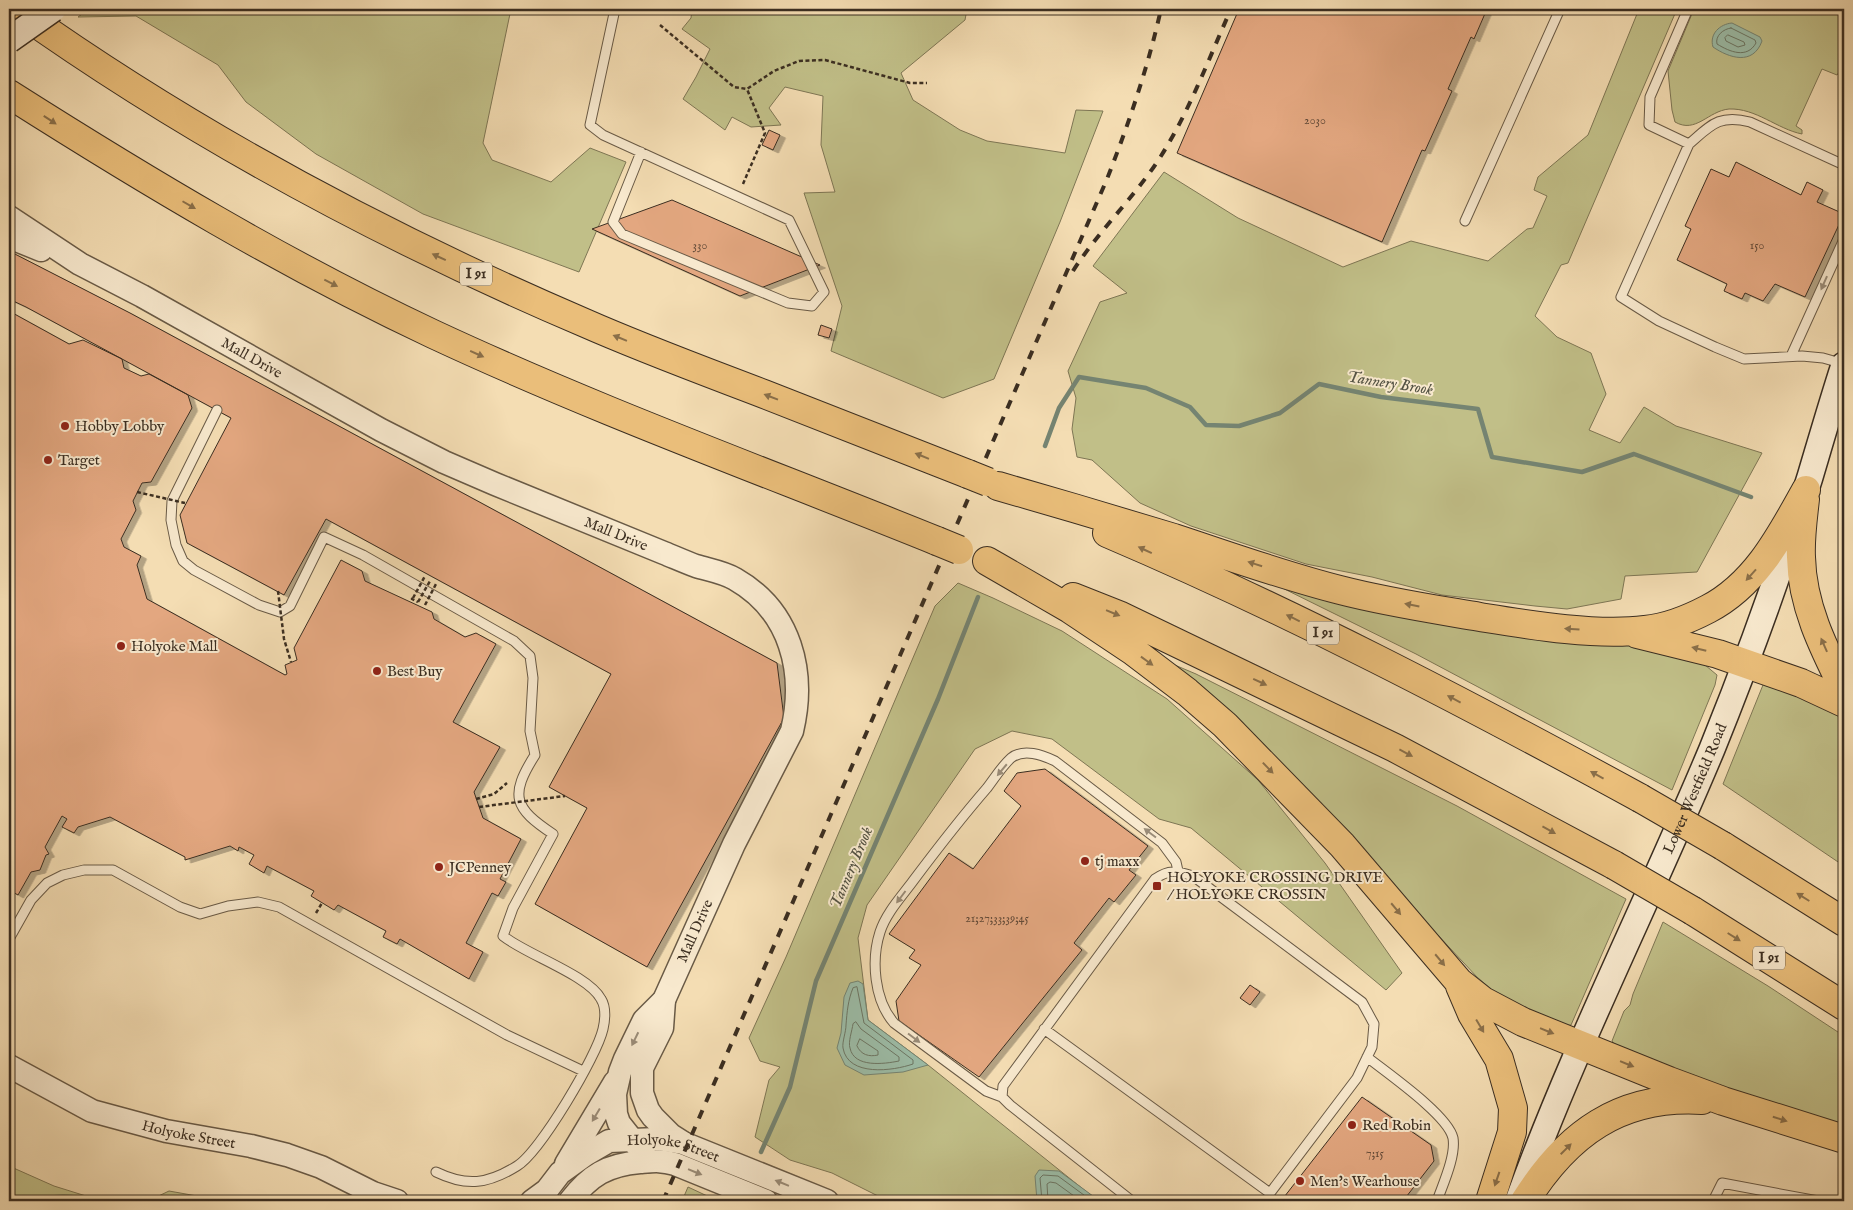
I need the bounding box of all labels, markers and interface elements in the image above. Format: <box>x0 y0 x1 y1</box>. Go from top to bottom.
house number: 2030 <box>1304 113 1326 128</box>
one-way arrow <box>43 115 56 125</box>
one-way arrow <box>182 200 195 209</box>
house number: 330 <box>693 238 708 253</box>
house number: 150 <box>1750 238 1764 253</box>
one-way arrow <box>432 253 447 261</box>
road number: I 91 <box>460 262 492 286</box>
one-way arrow <box>1820 276 1828 290</box>
one-way arrow <box>324 279 338 287</box>
street label: Mall Drive <box>218 333 286 382</box>
one-way arrow <box>613 333 627 341</box>
one-way arrow <box>470 350 484 358</box>
water label: Tannery Brook <box>1346 367 1435 401</box>
one-way arrow <box>763 393 778 401</box>
place label: Hobby Lobby <box>75 417 165 436</box>
marker: Hobby Lobby <box>59 420 71 432</box>
place label: Target <box>58 451 100 470</box>
one-way arrow <box>915 452 929 460</box>
marker: Target <box>42 454 54 466</box>
street label: Mall Drive <box>582 512 651 555</box>
one-way arrow <box>1138 546 1152 554</box>
one-way arrow <box>1247 560 1262 568</box>
one-way arrow <box>1745 568 1757 580</box>
one-way arrow <box>1403 601 1419 609</box>
one-way arrow <box>1106 609 1121 617</box>
one-way arrow <box>1286 614 1300 622</box>
road number: I 91 <box>1307 622 1339 644</box>
one-way arrow <box>1564 624 1580 632</box>
place label: Holyoke Mall <box>131 637 218 656</box>
one-way arrow <box>1819 638 1827 652</box>
marker: Holyoke Mall <box>115 640 127 652</box>
one-way arrow <box>1691 644 1706 652</box>
one-way arrow <box>1140 656 1153 666</box>
place label: Best Buy <box>387 662 443 681</box>
marker: Best Buy <box>371 665 383 677</box>
one-way arrow <box>1253 678 1267 686</box>
one-way arrow <box>1447 694 1461 703</box>
street label: Lower Westfield Road <box>1658 719 1731 857</box>
one-way arrow <box>1399 749 1413 757</box>
one-way arrow <box>1262 762 1274 774</box>
one-way arrow <box>996 763 1007 776</box>
one-way arrow <box>1590 771 1605 779</box>
water label: Tannery Brook <box>826 824 878 912</box>
one-way arrow <box>1542 825 1556 834</box>
one-way arrow <box>1144 828 1157 839</box>
place label: tj maxx <box>1095 852 1140 871</box>
marker: tj maxx <box>1079 855 1091 867</box>
place label: JCPenney <box>447 858 512 877</box>
marker: JCPenney <box>433 861 445 873</box>
place label: HOLYOKE CROSSING DRIVE / HOLYOKE CROSSIN <box>1167 868 1383 904</box>
marker: HOLYOKE CROSSING DRIVE / HOLYOKE CROSSIN <box>1151 880 1163 892</box>
one-way arrow <box>896 890 906 904</box>
one-way arrow <box>1796 892 1810 901</box>
street label: Mall Drive <box>673 896 717 965</box>
one-way arrow <box>1391 902 1402 915</box>
house number: 21;27;33;39;45 <box>965 911 1029 926</box>
one-way arrow <box>1728 932 1741 941</box>
road number: I 91 <box>1753 946 1785 970</box>
one-way arrow <box>1434 954 1446 966</box>
one-way arrow <box>1475 1020 1484 1033</box>
one-way arrow <box>1539 1028 1554 1036</box>
one-way arrow <box>631 1032 639 1046</box>
one-way arrow <box>907 1033 921 1043</box>
one-way arrow <box>1620 1061 1634 1069</box>
one-way arrow <box>592 1108 601 1121</box>
street label: Holyoke Street <box>140 1115 237 1153</box>
place label: Red Robin <box>1362 1116 1431 1135</box>
one-way arrow <box>1772 1116 1787 1124</box>
marker: Red Robin <box>1346 1119 1358 1131</box>
street label: Holyoke Street <box>626 1129 722 1166</box>
one-way arrow <box>1559 1143 1571 1155</box>
house number: 7;15 <box>1366 1146 1385 1161</box>
one-way arrow <box>688 1168 703 1176</box>
place label: Men's Wearhouse <box>1310 1172 1420 1191</box>
one-way arrow <box>1493 1172 1501 1187</box>
marker: Men's Wearhouse <box>1294 1175 1306 1187</box>
one-way arrow <box>774 1179 789 1187</box>

